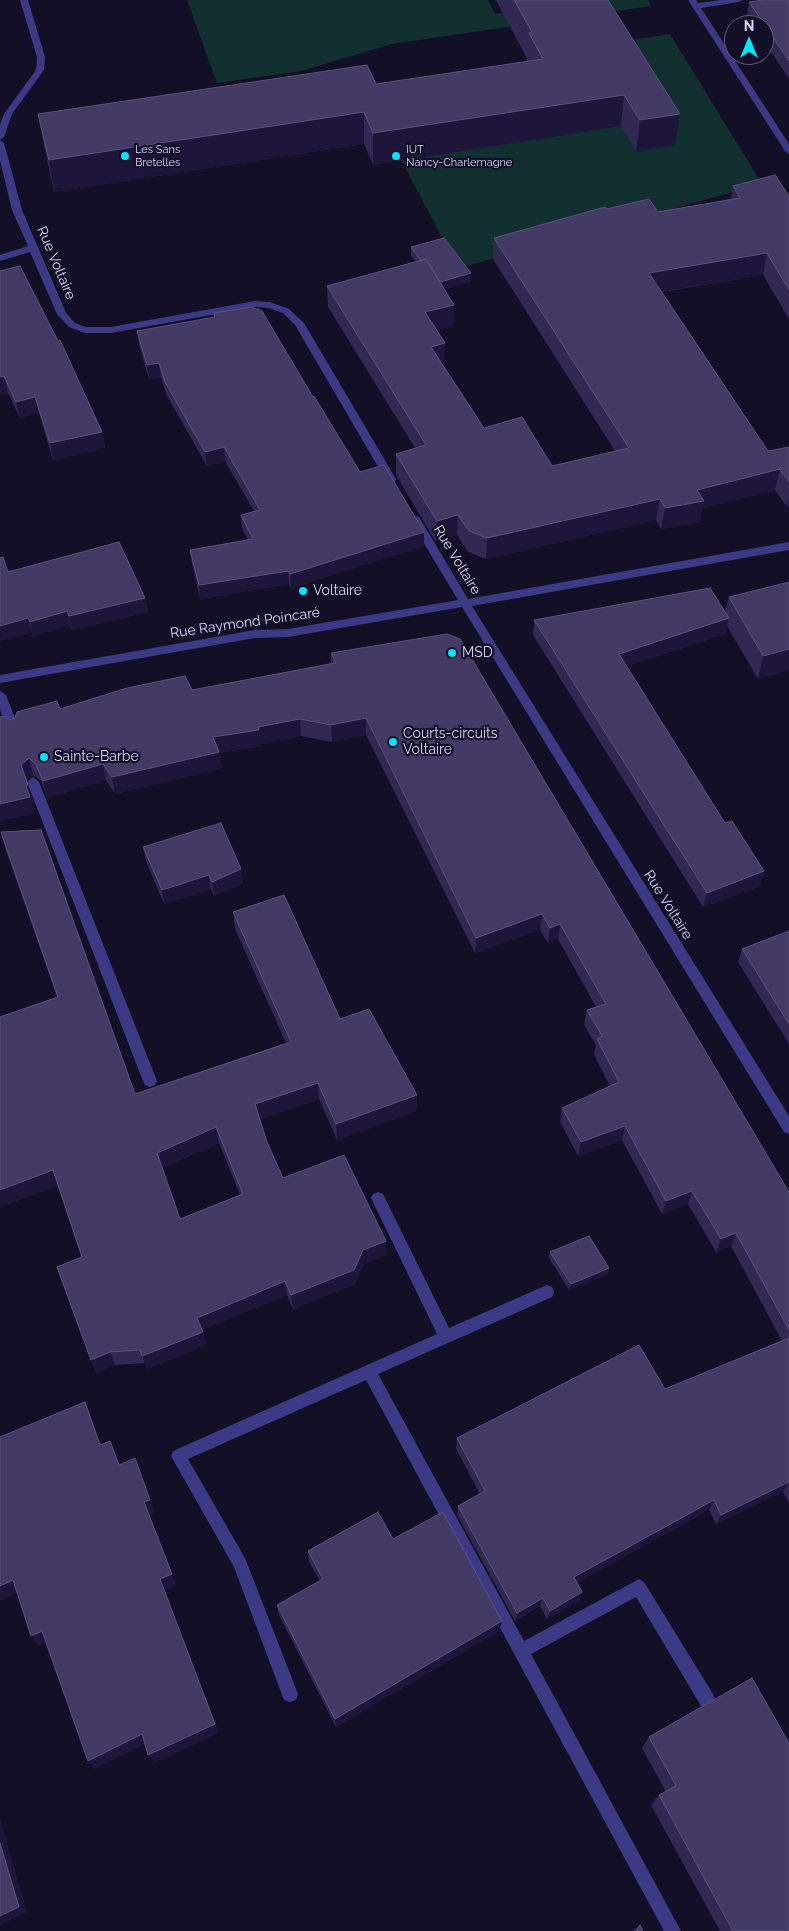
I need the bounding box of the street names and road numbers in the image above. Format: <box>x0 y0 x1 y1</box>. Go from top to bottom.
street label: Rue Voltaire <box>33 224 79 302</box>
street label: Rue Voltaire <box>430 522 484 598</box>
street label: Rue Raymond Poincaré <box>169 604 321 642</box>
street label: Rue Voltaire <box>640 867 696 943</box>

